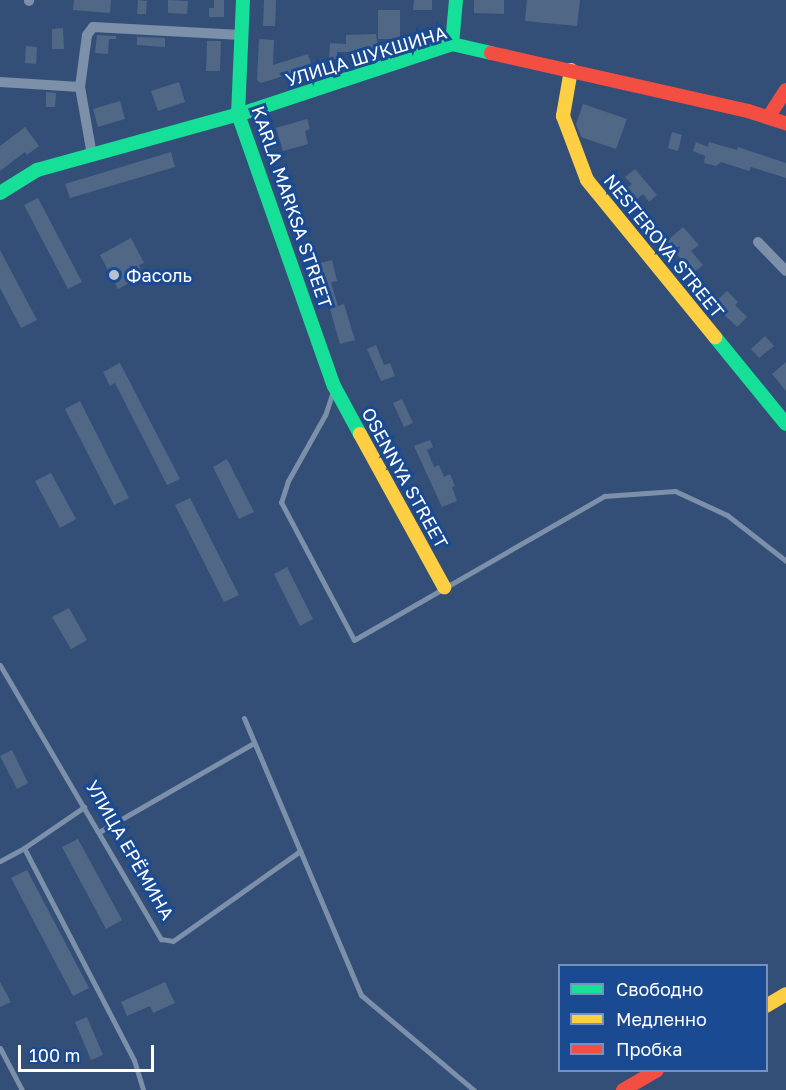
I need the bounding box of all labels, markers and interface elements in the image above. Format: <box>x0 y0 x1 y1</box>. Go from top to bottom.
street label: УЛИЦА ШУКШИНА <box>283 21 449 91</box>
street label: KARLA MARKSA STREET <box>247 103 337 311</box>
street label: NESTEROVA STREET <box>599 170 729 322</box>
place label: Фасоль <box>126 264 192 286</box>
marker: Фасоль <box>107 268 121 282</box>
street label: OSENNYA STREET <box>357 404 453 552</box>
street label: УЛИЦА ЕРЁМИНА <box>81 777 179 923</box>
legend <box>558 964 768 1072</box>
text: Свободно <box>616 978 703 1000</box>
text: Медленно <box>616 1008 707 1030</box>
scale bar <box>21 1033 158 1071</box>
text: Пробка <box>616 1038 682 1060</box>
text: 100 m <box>29 1044 80 1066</box>

